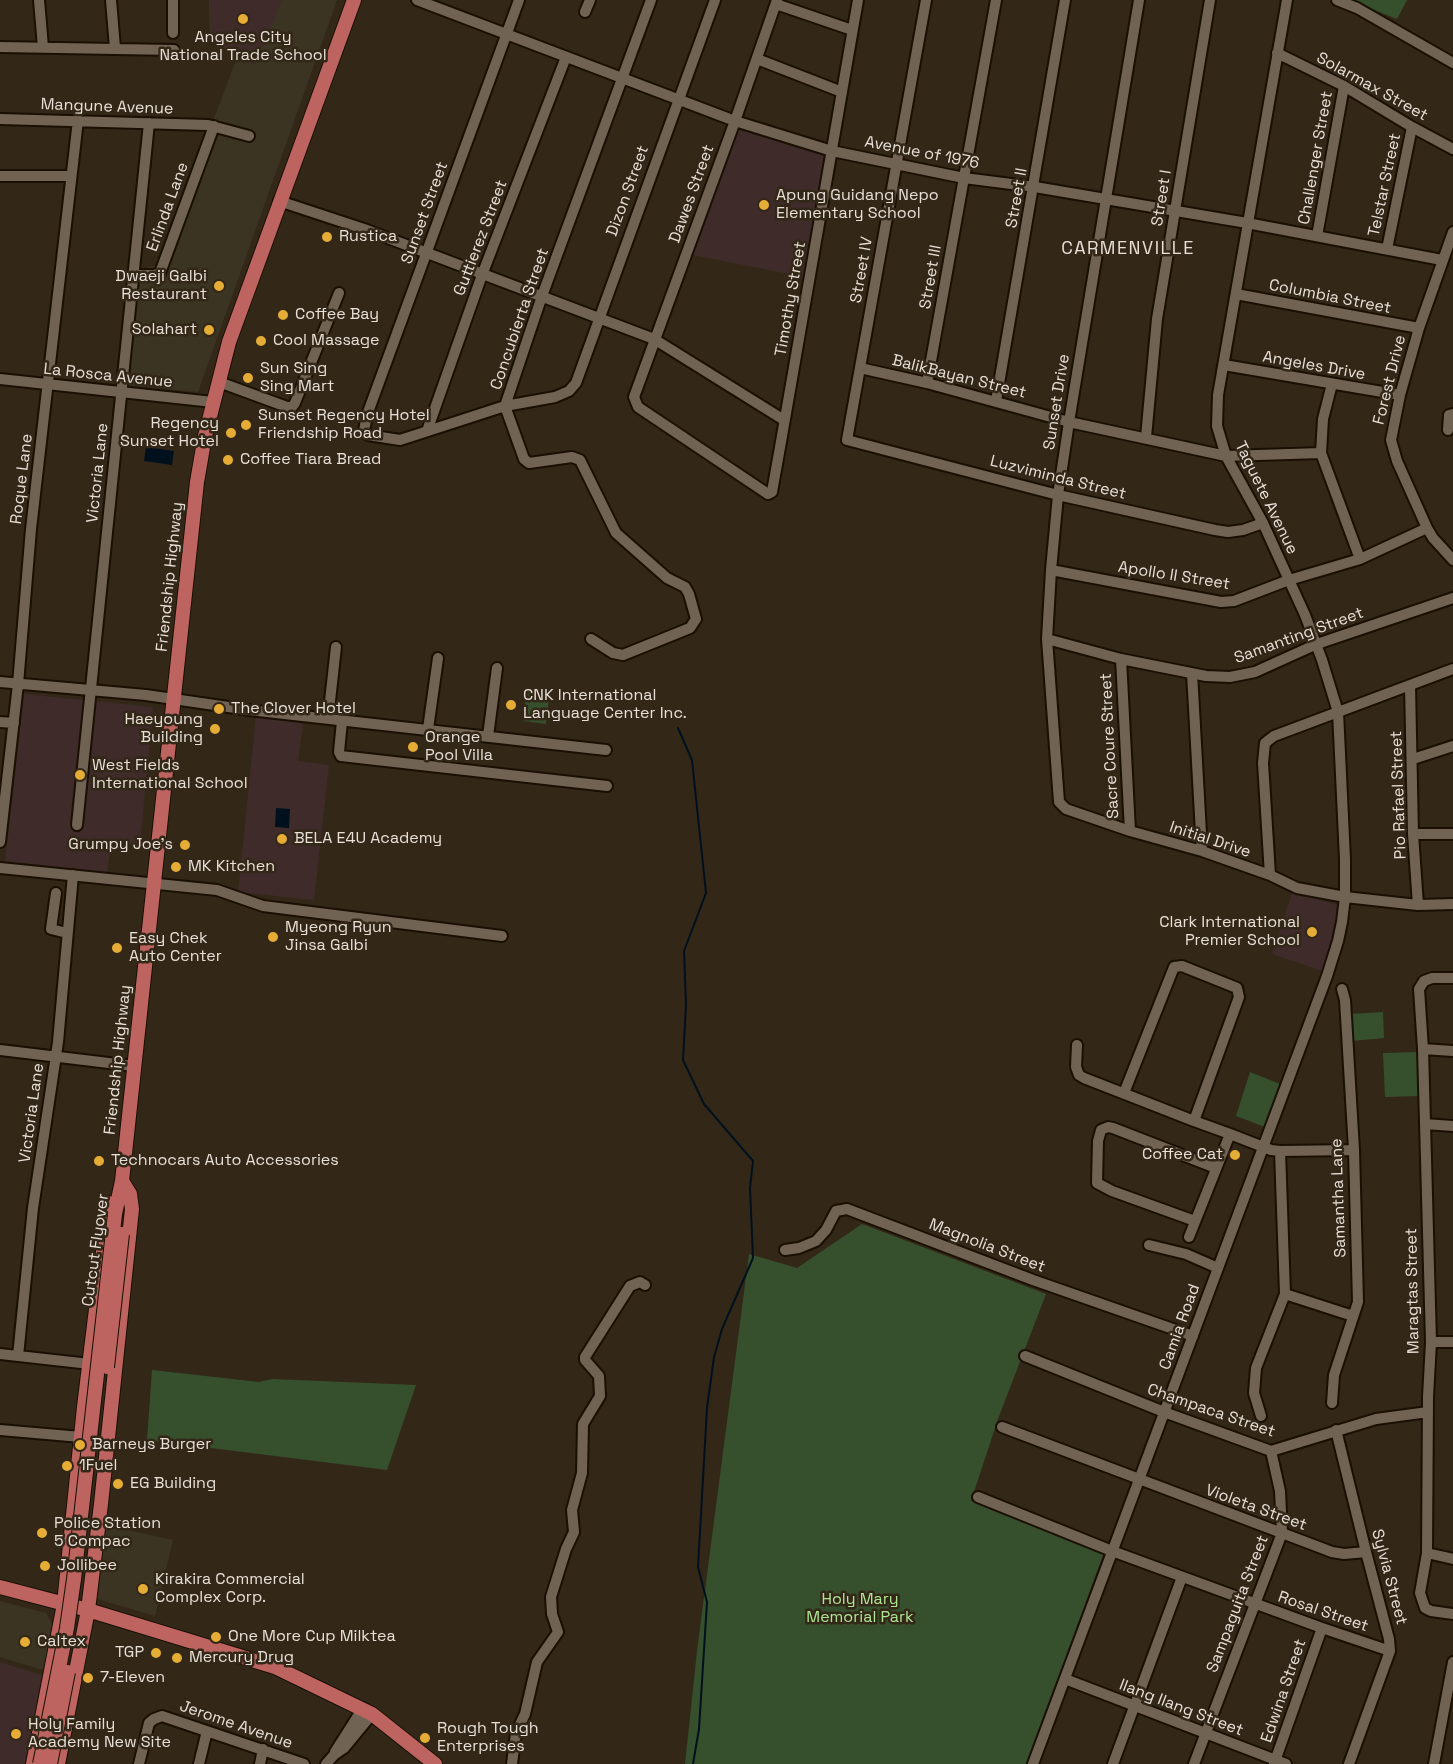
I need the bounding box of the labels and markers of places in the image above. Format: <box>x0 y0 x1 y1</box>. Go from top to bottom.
marker: Angeles City National Trade School <box>236 12 250 26</box>
place label: Angeles City National Trade School <box>159 28 327 66</box>
place label: Apung Guidang Nepo Elementary School <box>776 186 939 224</box>
marker: Apung Guidang Nepo Elementary School <box>757 198 771 212</box>
place label: Rustica <box>339 227 397 247</box>
marker: Rustica <box>320 230 334 244</box>
place label: Dwaeji Galbi Restaurant <box>115 267 207 305</box>
marker: Dwaeji Galbi Restaurant <box>212 279 226 293</box>
place label: Coffee Bay <box>295 305 379 325</box>
marker: Coffee Bay <box>276 308 290 322</box>
place label: Solahart <box>132 320 197 340</box>
marker: Solahart <box>202 323 216 337</box>
place label: Cool Massage <box>273 331 380 351</box>
marker: Cool Massage <box>254 334 268 348</box>
place label: Sun Sing Sing Mart <box>260 359 334 397</box>
marker: Sun Sing Sing Mart <box>241 371 255 385</box>
place label: Sunset Regency Hotel Friendship Road <box>258 406 430 444</box>
place label: Regency Sunset Hotel <box>120 414 219 452</box>
marker: Sunset Regency Hotel Friendship Road <box>239 418 253 432</box>
marker: Regency Sunset Hotel <box>224 426 238 440</box>
place label: Coffee Tiara Bread <box>240 450 381 470</box>
marker: Coffee Tiara Bread <box>221 453 235 467</box>
place label: CNK International Language Center Inc. <box>523 686 687 724</box>
marker: CNK International Language Center Inc. <box>504 698 518 712</box>
place label: The Clover Hotel <box>231 699 356 719</box>
marker: The Clover Hotel <box>212 702 226 716</box>
place label: Haeyoung Building <box>124 710 203 748</box>
marker: Haeyoung Building <box>208 722 222 736</box>
place label: Orange Pool Villa <box>425 728 493 766</box>
marker: Orange Pool Villa <box>406 740 420 754</box>
place label: West Fields International School <box>92 756 248 794</box>
marker: West Fields International School <box>73 768 87 782</box>
place label: BELA E4U Academy <box>294 829 442 849</box>
marker: BELA E4U Academy <box>275 832 289 846</box>
place label: Grumpy Joe's <box>68 835 173 855</box>
marker: Grumpy Joe's <box>178 838 192 852</box>
place label: MK Kitchen <box>188 857 275 877</box>
marker: MK Kitchen <box>169 860 183 874</box>
place label: Clark International Premier School <box>1159 913 1300 951</box>
place label: Myeong Ryun Jinsa Galbi <box>285 918 392 956</box>
marker: Clark International Premier School <box>1305 925 1319 939</box>
place label: Easy Chek Auto Center <box>129 929 222 967</box>
marker: Myeong Ryun Jinsa Galbi <box>266 930 280 944</box>
marker: Easy Chek Auto Center <box>110 941 124 955</box>
place label: Coffee Cat <box>1142 1145 1223 1165</box>
marker: Coffee Cat <box>1228 1148 1242 1162</box>
place label: Technocars Auto Accessories <box>111 1151 339 1171</box>
marker: Technocars Auto Accessories <box>92 1154 106 1168</box>
place label: Barneys Burger <box>92 1435 211 1455</box>
marker: Barneys Burger <box>73 1438 87 1452</box>
place label: 1Fuel <box>79 1456 118 1476</box>
marker: 1Fuel <box>60 1459 74 1473</box>
place label: EG Building <box>130 1474 216 1494</box>
marker: EG Building <box>111 1477 125 1491</box>
place label: Police Station 5 Compac <box>54 1514 161 1552</box>
marker: Police Station 5 Compac <box>35 1526 49 1540</box>
place label: Jollibee <box>57 1556 117 1576</box>
marker: Jollibee <box>38 1559 52 1573</box>
place label: Kirakira Commercial Complex Corp. <box>155 1570 305 1608</box>
marker: Kirakira Commercial Complex Corp. <box>136 1582 150 1596</box>
place label: One More Cup Milktea <box>228 1627 396 1647</box>
marker: One More Cup Milktea <box>209 1630 223 1644</box>
place label: Caltex <box>37 1632 86 1652</box>
marker: Caltex <box>18 1635 32 1649</box>
place label: TGP <box>115 1643 144 1663</box>
marker: TGP <box>149 1646 163 1660</box>
place label: Mercury Drug <box>189 1648 294 1668</box>
marker: Mercury Drug <box>170 1651 184 1665</box>
place label: 7-Eleven <box>100 1668 165 1688</box>
marker: 7-Eleven <box>81 1671 95 1685</box>
place label: Holy Family Academy New Site <box>28 1715 171 1753</box>
place label: Rough Tough Enterprises <box>437 1719 539 1757</box>
marker: Holy Family Academy New Site <box>9 1727 23 1741</box>
marker: Rough Tough Enterprises <box>418 1731 432 1745</box>

